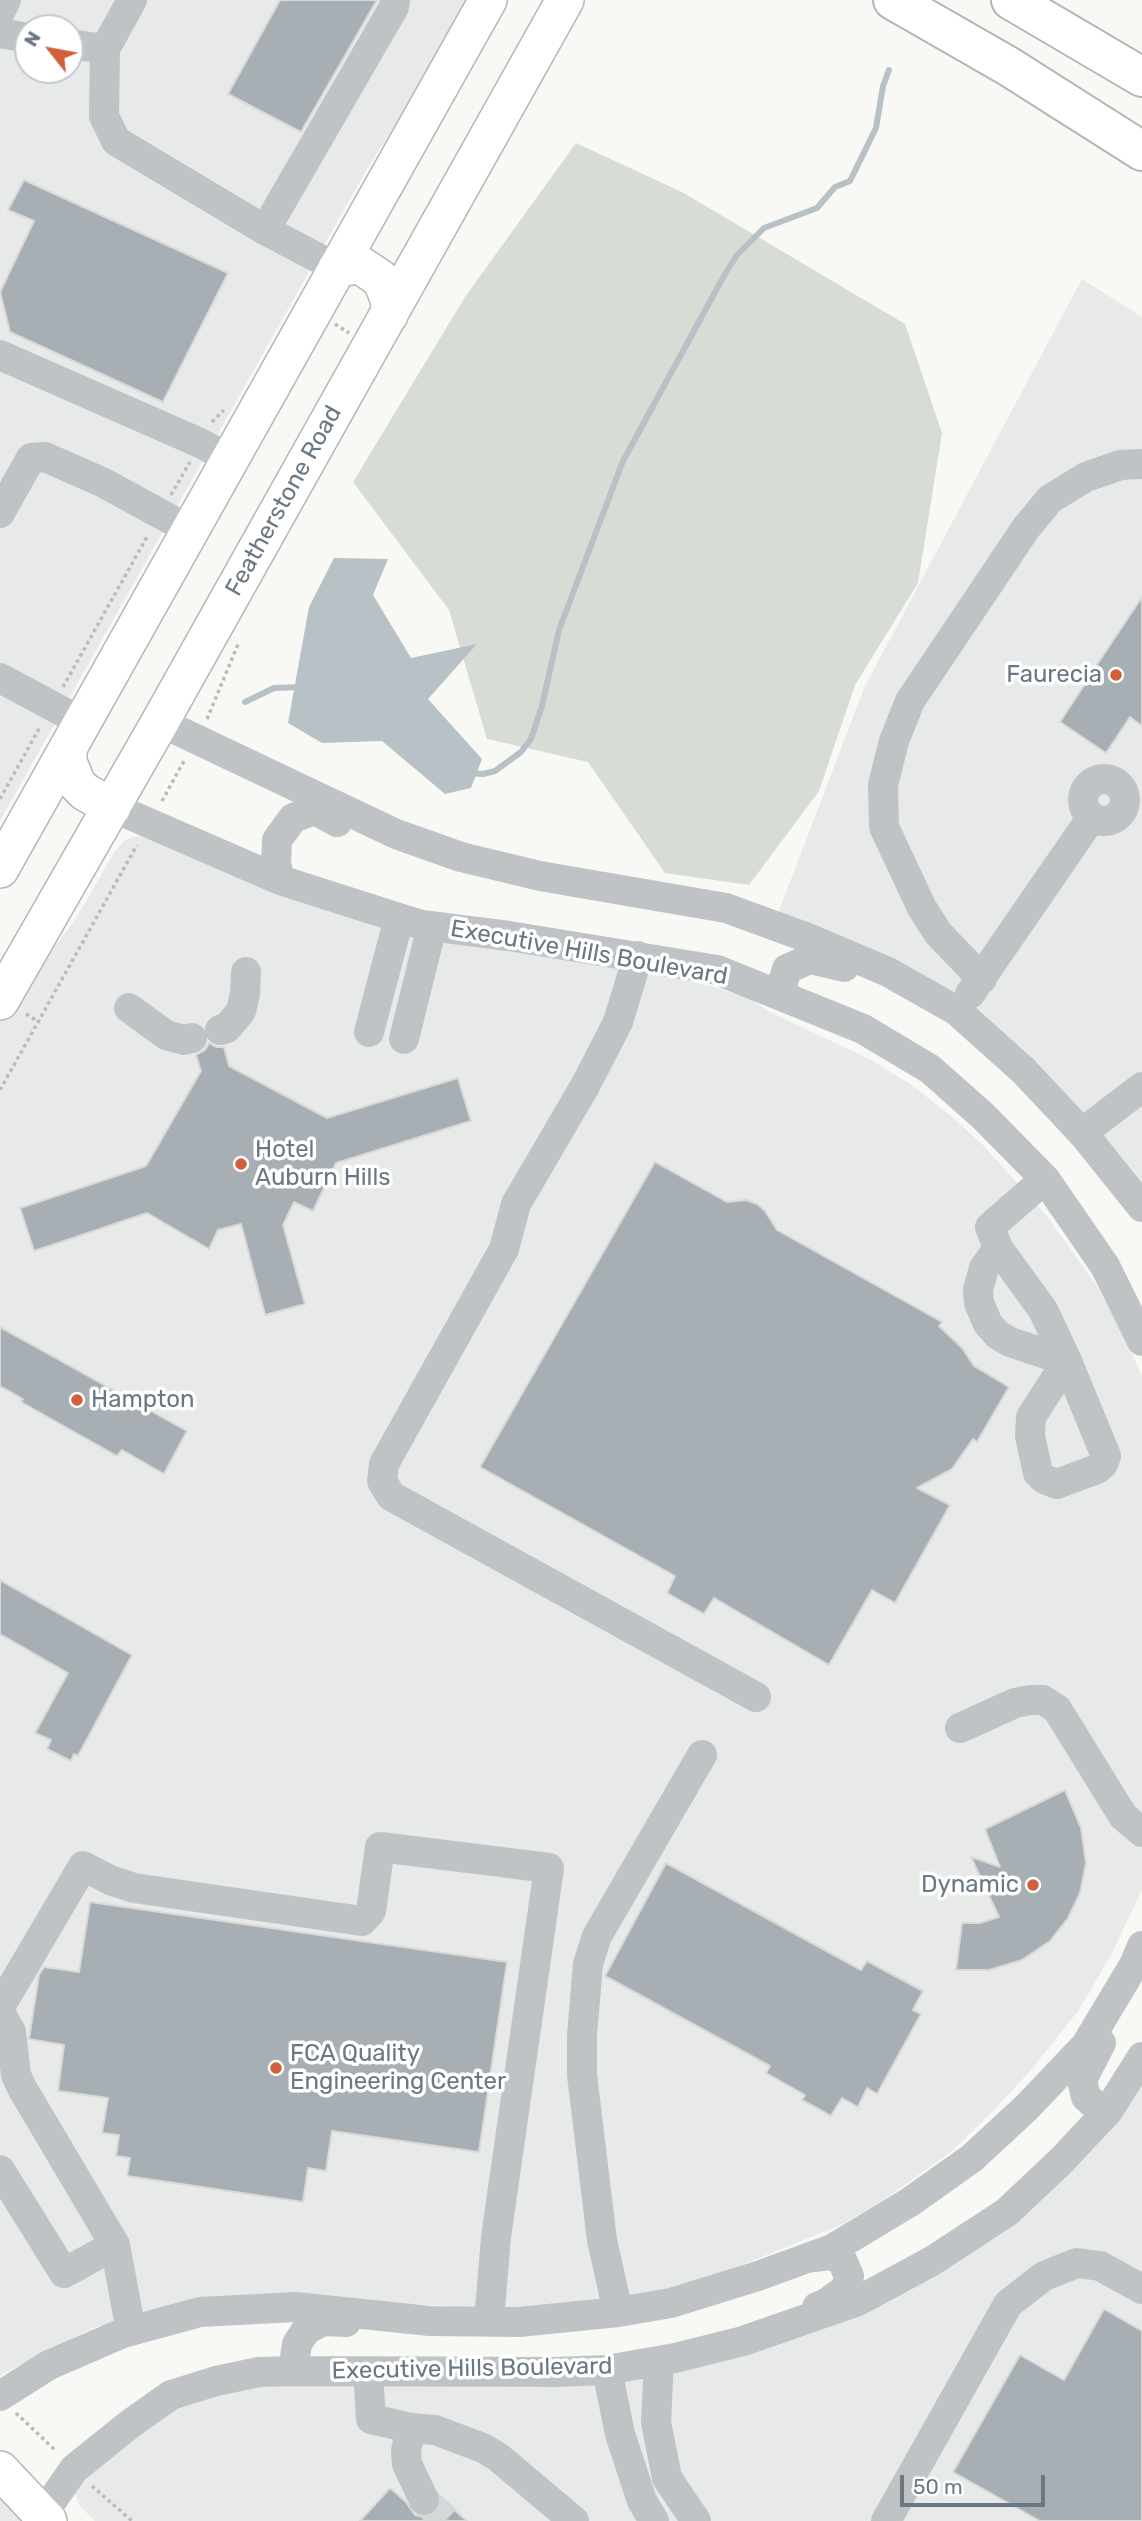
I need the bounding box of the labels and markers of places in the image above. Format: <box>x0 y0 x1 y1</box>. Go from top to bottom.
place label: Faurecia <box>1006 661 1102 689</box>
marker: Faurecia <box>1108 667 1124 683</box>
place label: Hotel Auburn Hills <box>255 1136 390 1192</box>
marker: Hotel Auburn Hills <box>233 1156 249 1172</box>
place label: Hampton <box>91 1386 195 1414</box>
marker: Hampton <box>69 1392 85 1408</box>
place label: Dynamic <box>921 1871 1019 1899</box>
marker: Dynamic <box>1025 1877 1041 1893</box>
place label: FCA Quality Engineering Center <box>290 2040 506 2096</box>
marker: FCA Quality Engineering Center <box>268 2060 284 2076</box>

